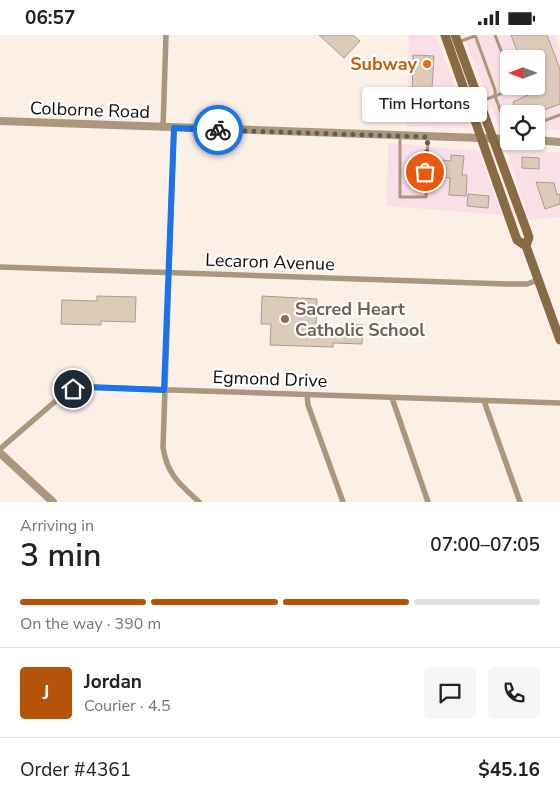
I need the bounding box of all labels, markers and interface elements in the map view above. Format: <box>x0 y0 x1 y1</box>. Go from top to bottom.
text: 06:57 <box>25 5 75 31</box>
north arrow <box>500 50 545 95</box>
map controls <box>500 50 545 150</box>
place label: Subway <box>350 52 418 76</box>
marker: Subway <box>421 58 433 70</box>
callout: Tim Hortons <box>362 87 488 122</box>
text: Tim Hortons <box>379 93 470 115</box>
street label: Colborne Road <box>30 96 150 124</box>
courier <box>193 105 243 155</box>
button: locate <box>500 105 545 150</box>
icon: bike <box>204 116 232 144</box>
pin <box>404 151 446 193</box>
icon: bag <box>411 158 439 186</box>
street label: Lecaron Avenue <box>205 248 335 276</box>
place label: Sacred Heart Catholic School <box>295 297 425 342</box>
marker: Sacred Heart Catholic School <box>279 313 291 325</box>
street label: Egmond Drive <box>212 365 328 393</box>
pin <box>52 368 94 410</box>
icon: home <box>59 375 87 403</box>
text: Arriving in <box>20 515 94 537</box>
text: 07:00–07:05 <box>430 532 540 558</box>
text: 3 min <box>20 534 102 577</box>
text: On the way · 390 m <box>20 613 161 635</box>
button: chat <box>424 667 476 719</box>
button: phone <box>488 667 540 719</box>
text: Jordan <box>84 669 142 695</box>
text: J <box>43 680 49 706</box>
text: Courier · 4.5 <box>84 695 170 717</box>
text: Order #4361 <box>20 757 131 783</box>
text: $45.16 <box>478 757 540 783</box>

